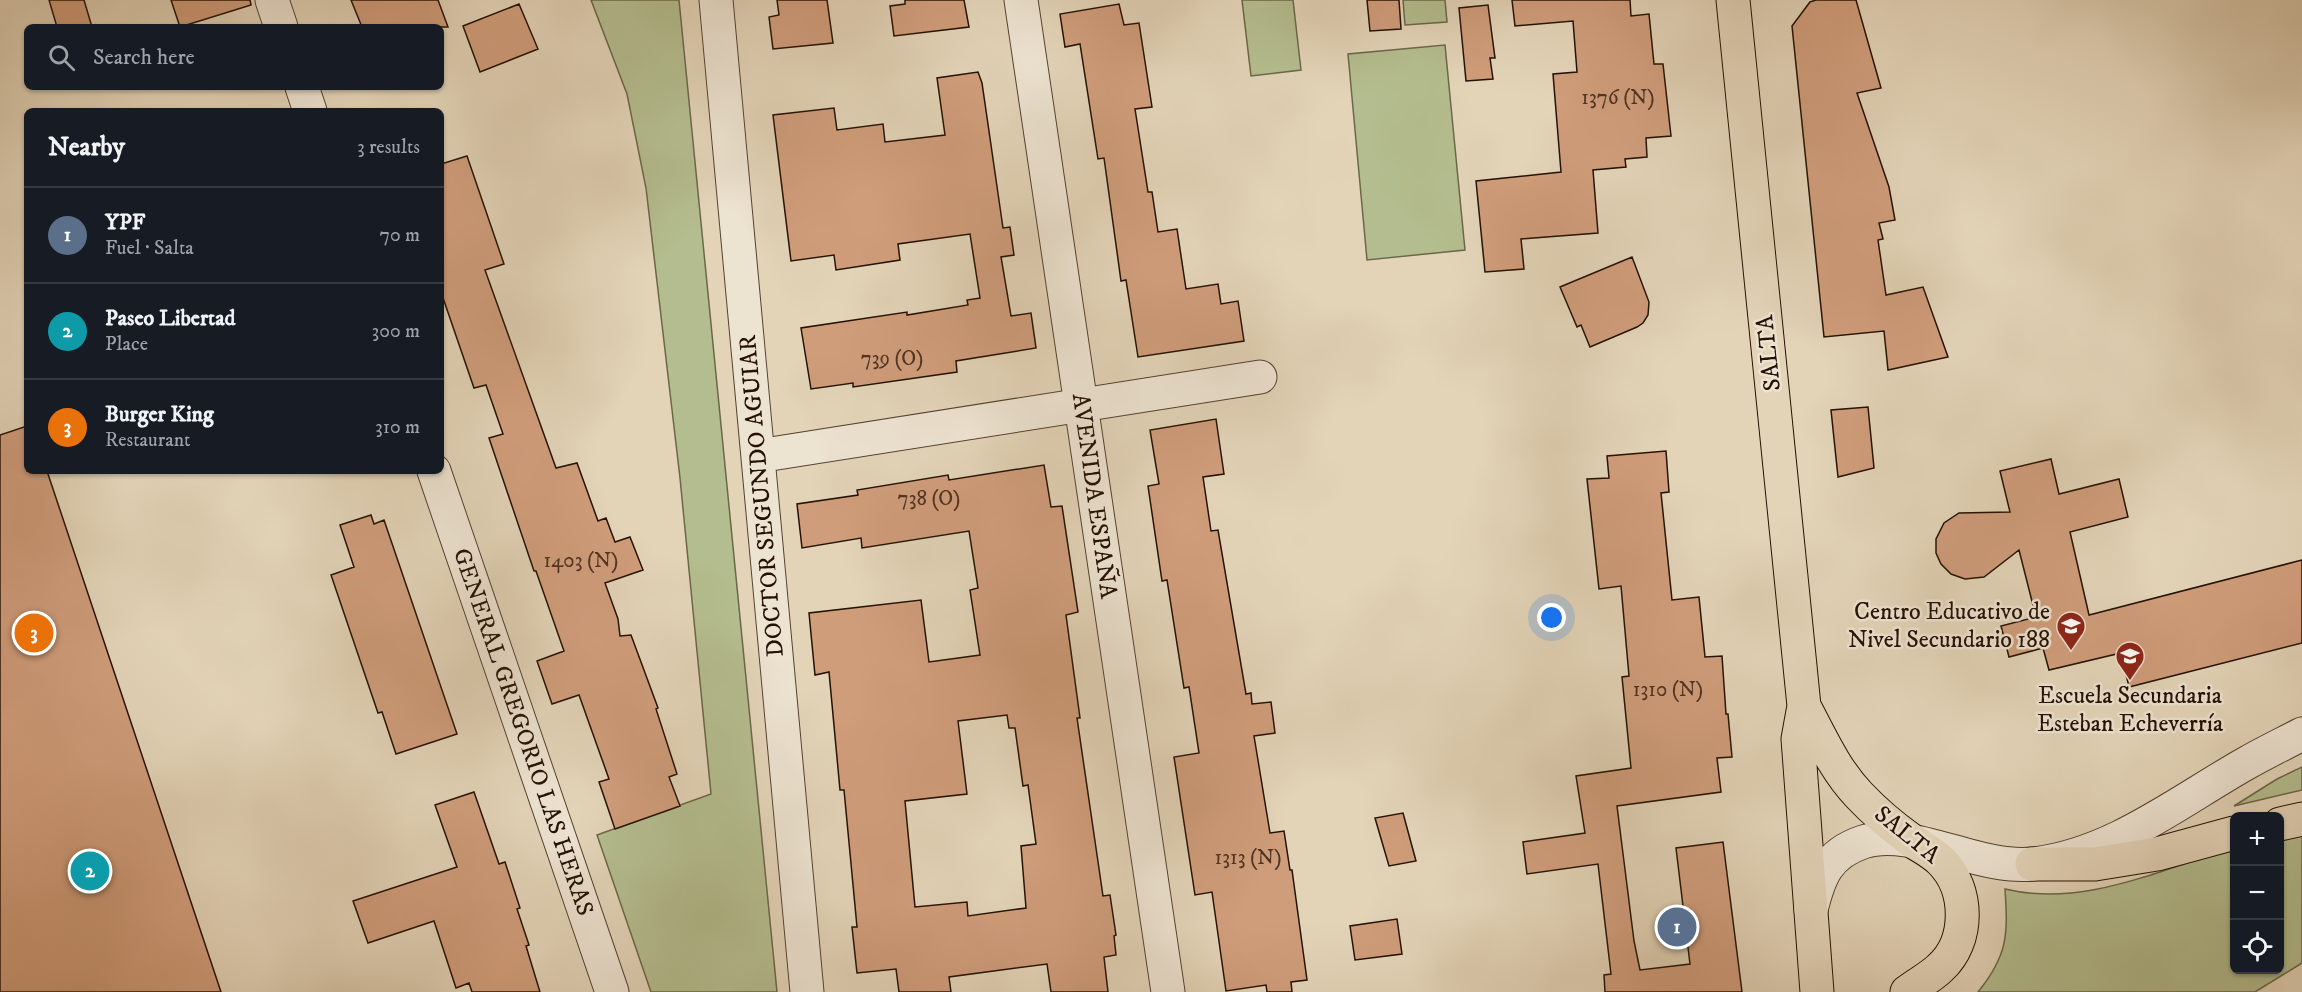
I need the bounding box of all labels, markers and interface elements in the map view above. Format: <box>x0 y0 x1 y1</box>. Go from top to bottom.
search box <box>24 24 444 90</box>
icon: search <box>45 41 78 74</box>
text: Search here <box>93 44 195 71</box>
house number: 1376 (N) <box>1581 85 1655 111</box>
text: Nearby <box>48 131 125 164</box>
text: 3 results <box>357 135 420 160</box>
text: YPF <box>105 209 145 236</box>
text: 1 <box>64 223 71 248</box>
text: 70 m <box>379 223 420 248</box>
text: Fuel · Salta <box>105 236 194 261</box>
text: Paseo Libertad <box>105 305 236 332</box>
street label: SALTA <box>1750 313 1788 392</box>
text: 2 <box>63 319 72 344</box>
text: 300 m <box>372 319 420 344</box>
text: Place <box>105 332 148 357</box>
street label: DOCTOR SEGUNDO AGUIAR <box>733 334 791 658</box>
house number: 739 (O) <box>861 346 923 372</box>
street label: AVENIDA ESPAÑA <box>1065 391 1124 601</box>
text: Burger King <box>105 401 214 428</box>
text: 3 <box>64 415 71 440</box>
text: 310 m <box>375 415 420 440</box>
text: Restaurant <box>105 428 190 453</box>
house number: 738 (O) <box>898 486 960 512</box>
street label: GENERAL GREGORIO LAS HERAS <box>446 544 600 920</box>
house number: 1403 (N) <box>544 548 618 574</box>
place label: Centro Educativo de Nivel Secundario 188 <box>1848 597 2050 655</box>
your location <box>1537 603 1566 632</box>
pin: 3 <box>15 610 54 656</box>
school or university icon: Centro Educativo de Nivel Secundario 188 <box>2055 610 2087 652</box>
school or university icon: Escuela Secundaria Esteban Echeverría <box>2114 640 2146 682</box>
house number: 1310 (N) <box>1633 677 1703 703</box>
place label: Escuela Secundaria Esteban Echeverría <box>2037 681 2224 739</box>
street label: SALTA <box>1868 799 1947 871</box>
map controls <box>2230 812 2284 974</box>
button: + <box>2230 812 2284 866</box>
house number: 1313 (N) <box>1214 845 1282 871</box>
pin: 2 <box>70 848 110 894</box>
button: − <box>2230 866 2284 920</box>
pin: 1 <box>1658 904 1696 950</box>
button: locate <box>2230 920 2284 974</box>

